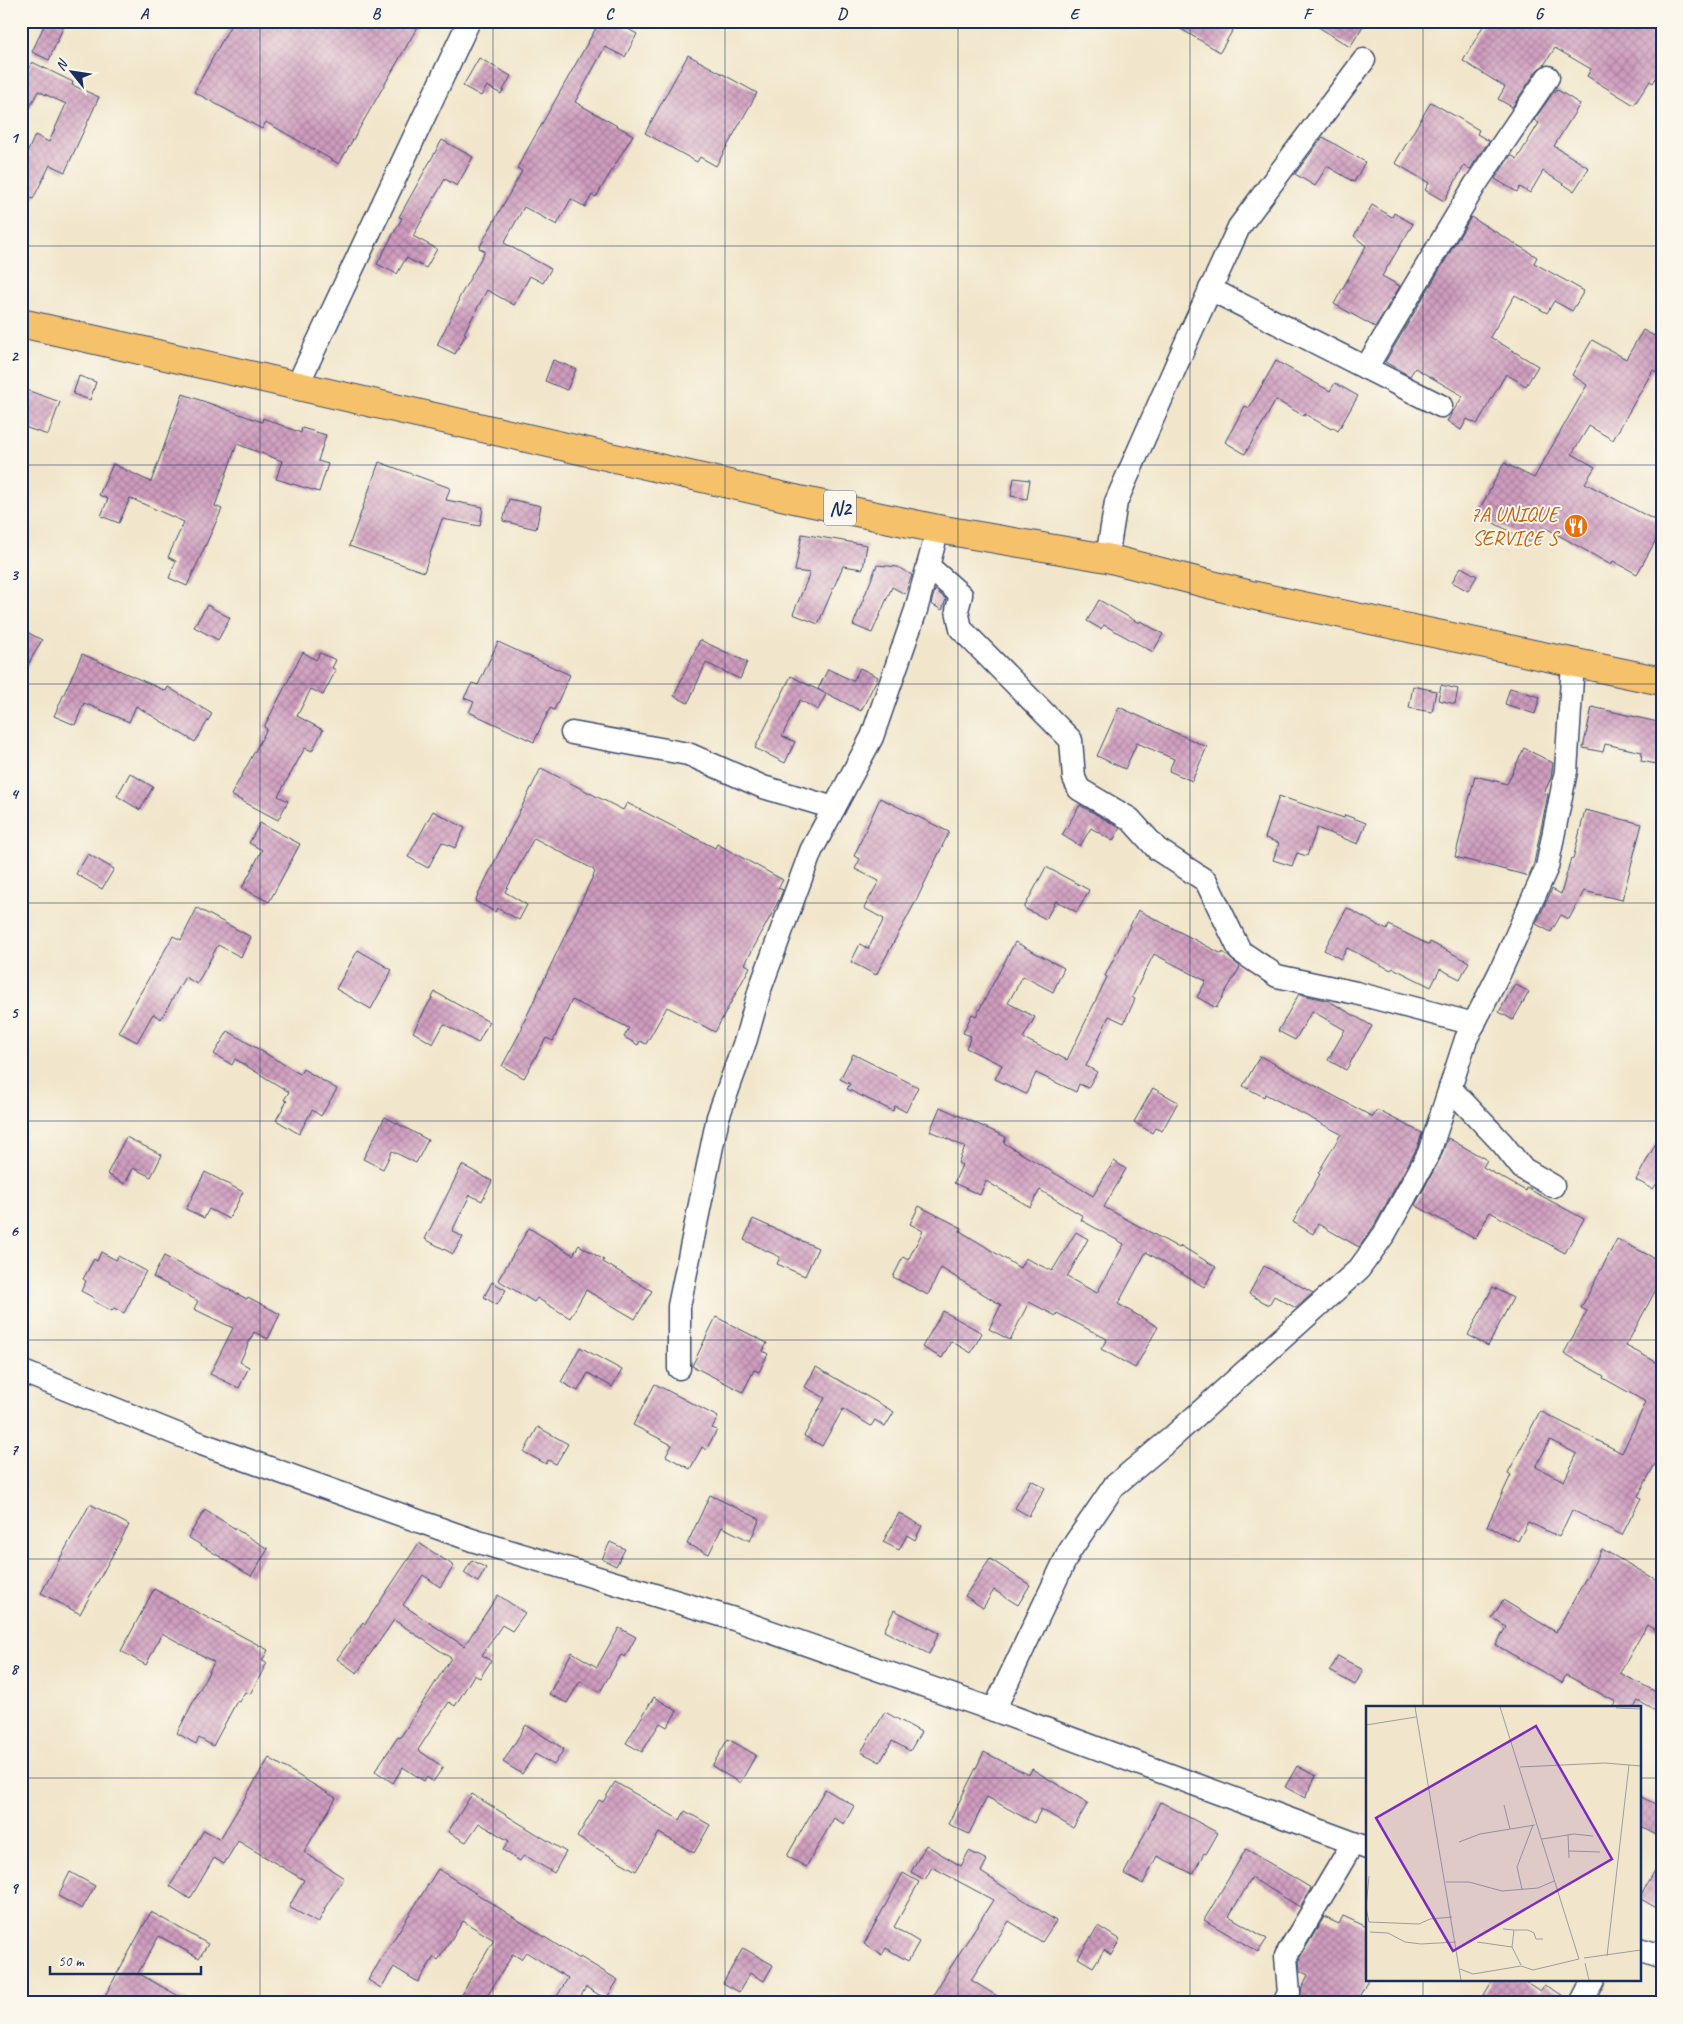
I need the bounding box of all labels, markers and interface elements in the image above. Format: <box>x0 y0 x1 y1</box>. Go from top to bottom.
text: A <box>140 4 150 24</box>
text: B <box>372 4 382 24</box>
text: C <box>605 4 615 24</box>
text: D <box>837 4 848 24</box>
text: E <box>1070 4 1081 24</box>
text: F <box>1303 4 1314 24</box>
text: G <box>1535 4 1545 24</box>
north arrow <box>48 48 98 98</box>
text: N <box>52 56 72 74</box>
text: 1 <box>10 128 19 148</box>
text: 2 <box>10 346 19 366</box>
road number: N2 <box>824 490 856 526</box>
place label: 7A UNIQUE SERVICE S <box>1470 501 1561 551</box>
restaurant icon: 7A UNIQUE SERVICE S <box>1563 513 1589 539</box>
text: 3 <box>10 565 19 585</box>
text: 4 <box>10 784 19 804</box>
text: 5 <box>11 1003 20 1023</box>
text: 6 <box>10 1221 19 1241</box>
text: 7 <box>10 1440 19 1460</box>
text: 8 <box>10 1659 19 1679</box>
inset map <box>1366 1706 1640 1982</box>
text: 9 <box>10 1878 19 1898</box>
scale bar <box>50 1944 201 1976</box>
text: 50 m <box>58 1952 85 1971</box>

